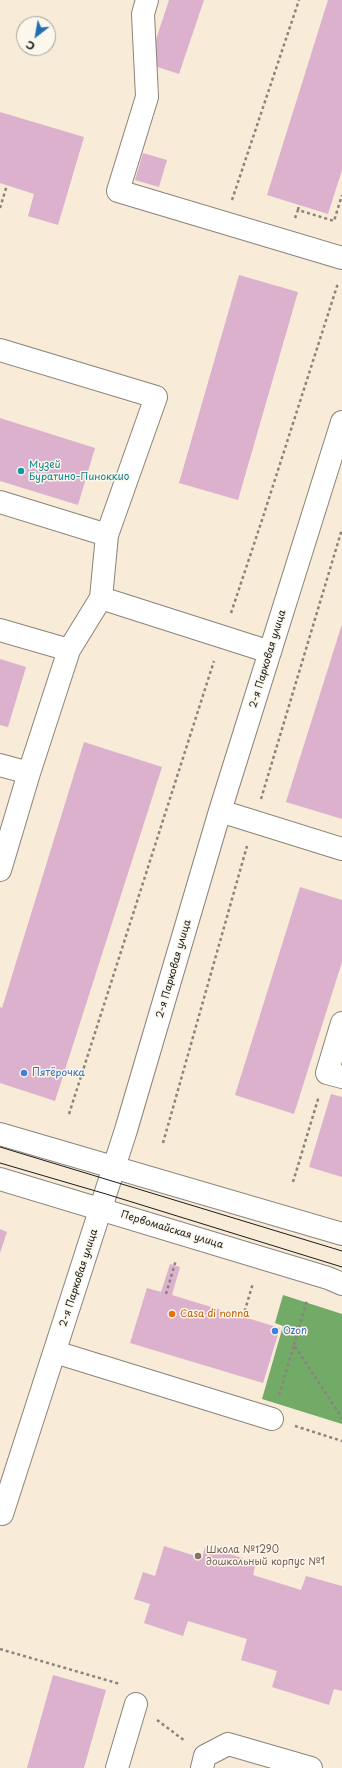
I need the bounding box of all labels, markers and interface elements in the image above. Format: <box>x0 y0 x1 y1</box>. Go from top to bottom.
north arrow <box>16 16 56 56</box>
text: С <box>22 36 38 55</box>
place label: Музей Буратино-Пиноккио <box>29 459 129 482</box>
marker: Музей Буратино-Пиноккио <box>16 466 26 476</box>
street label: 2-я Парковая улица <box>247 608 289 710</box>
street label: 2-я Парковая улица <box>154 918 194 1020</box>
place label: Пятёрочка <box>32 1067 85 1079</box>
marker: Пятёрочка <box>19 1068 29 1078</box>
street label: Первомайская улица <box>119 1209 225 1251</box>
street label: 2-я Парковая улица <box>58 1228 100 1328</box>
place label: Casa di nonna <box>180 1308 249 1320</box>
marker: Casa di nonna <box>167 1309 177 1319</box>
place label: Ozon <box>283 1325 307 1337</box>
marker: Ozon <box>270 1326 280 1336</box>
place label: Школа №1290 дошкольный корпус №1 <box>206 1544 325 1568</box>
marker: Школа №1290 дошкольный корпус №1 <box>193 1551 203 1561</box>

